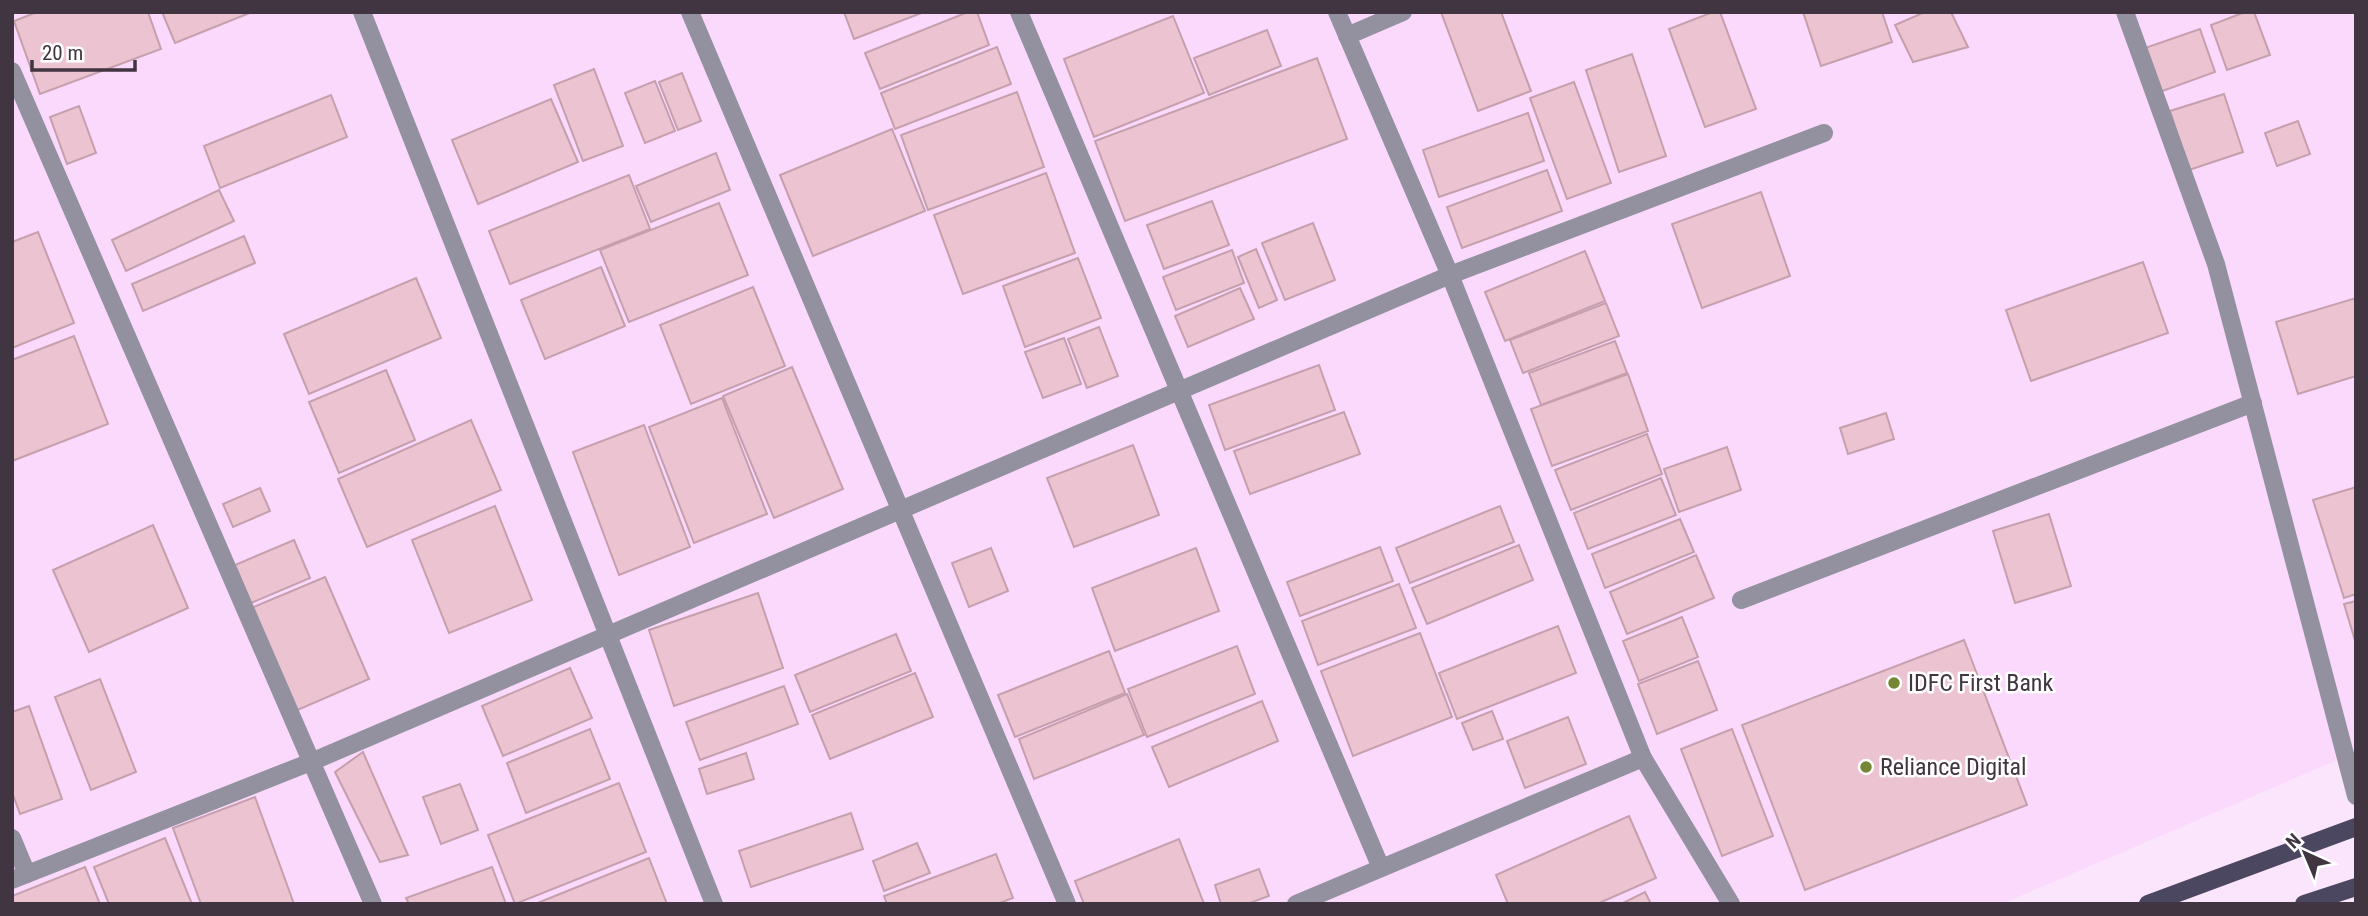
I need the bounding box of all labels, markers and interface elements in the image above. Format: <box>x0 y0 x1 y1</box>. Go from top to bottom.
scale bar <box>32 28 135 72</box>
text: 20 m <box>42 41 83 65</box>
place label: IDFC First Bank <box>1908 669 2053 697</box>
marker: IDFC First Bank <box>1886 675 1902 691</box>
place label: Reliance Digital <box>1880 753 2027 781</box>
marker: Reliance Digital <box>1858 759 1874 775</box>
north arrow <box>2270 818 2340 888</box>
text: N <box>2281 829 2306 853</box>

